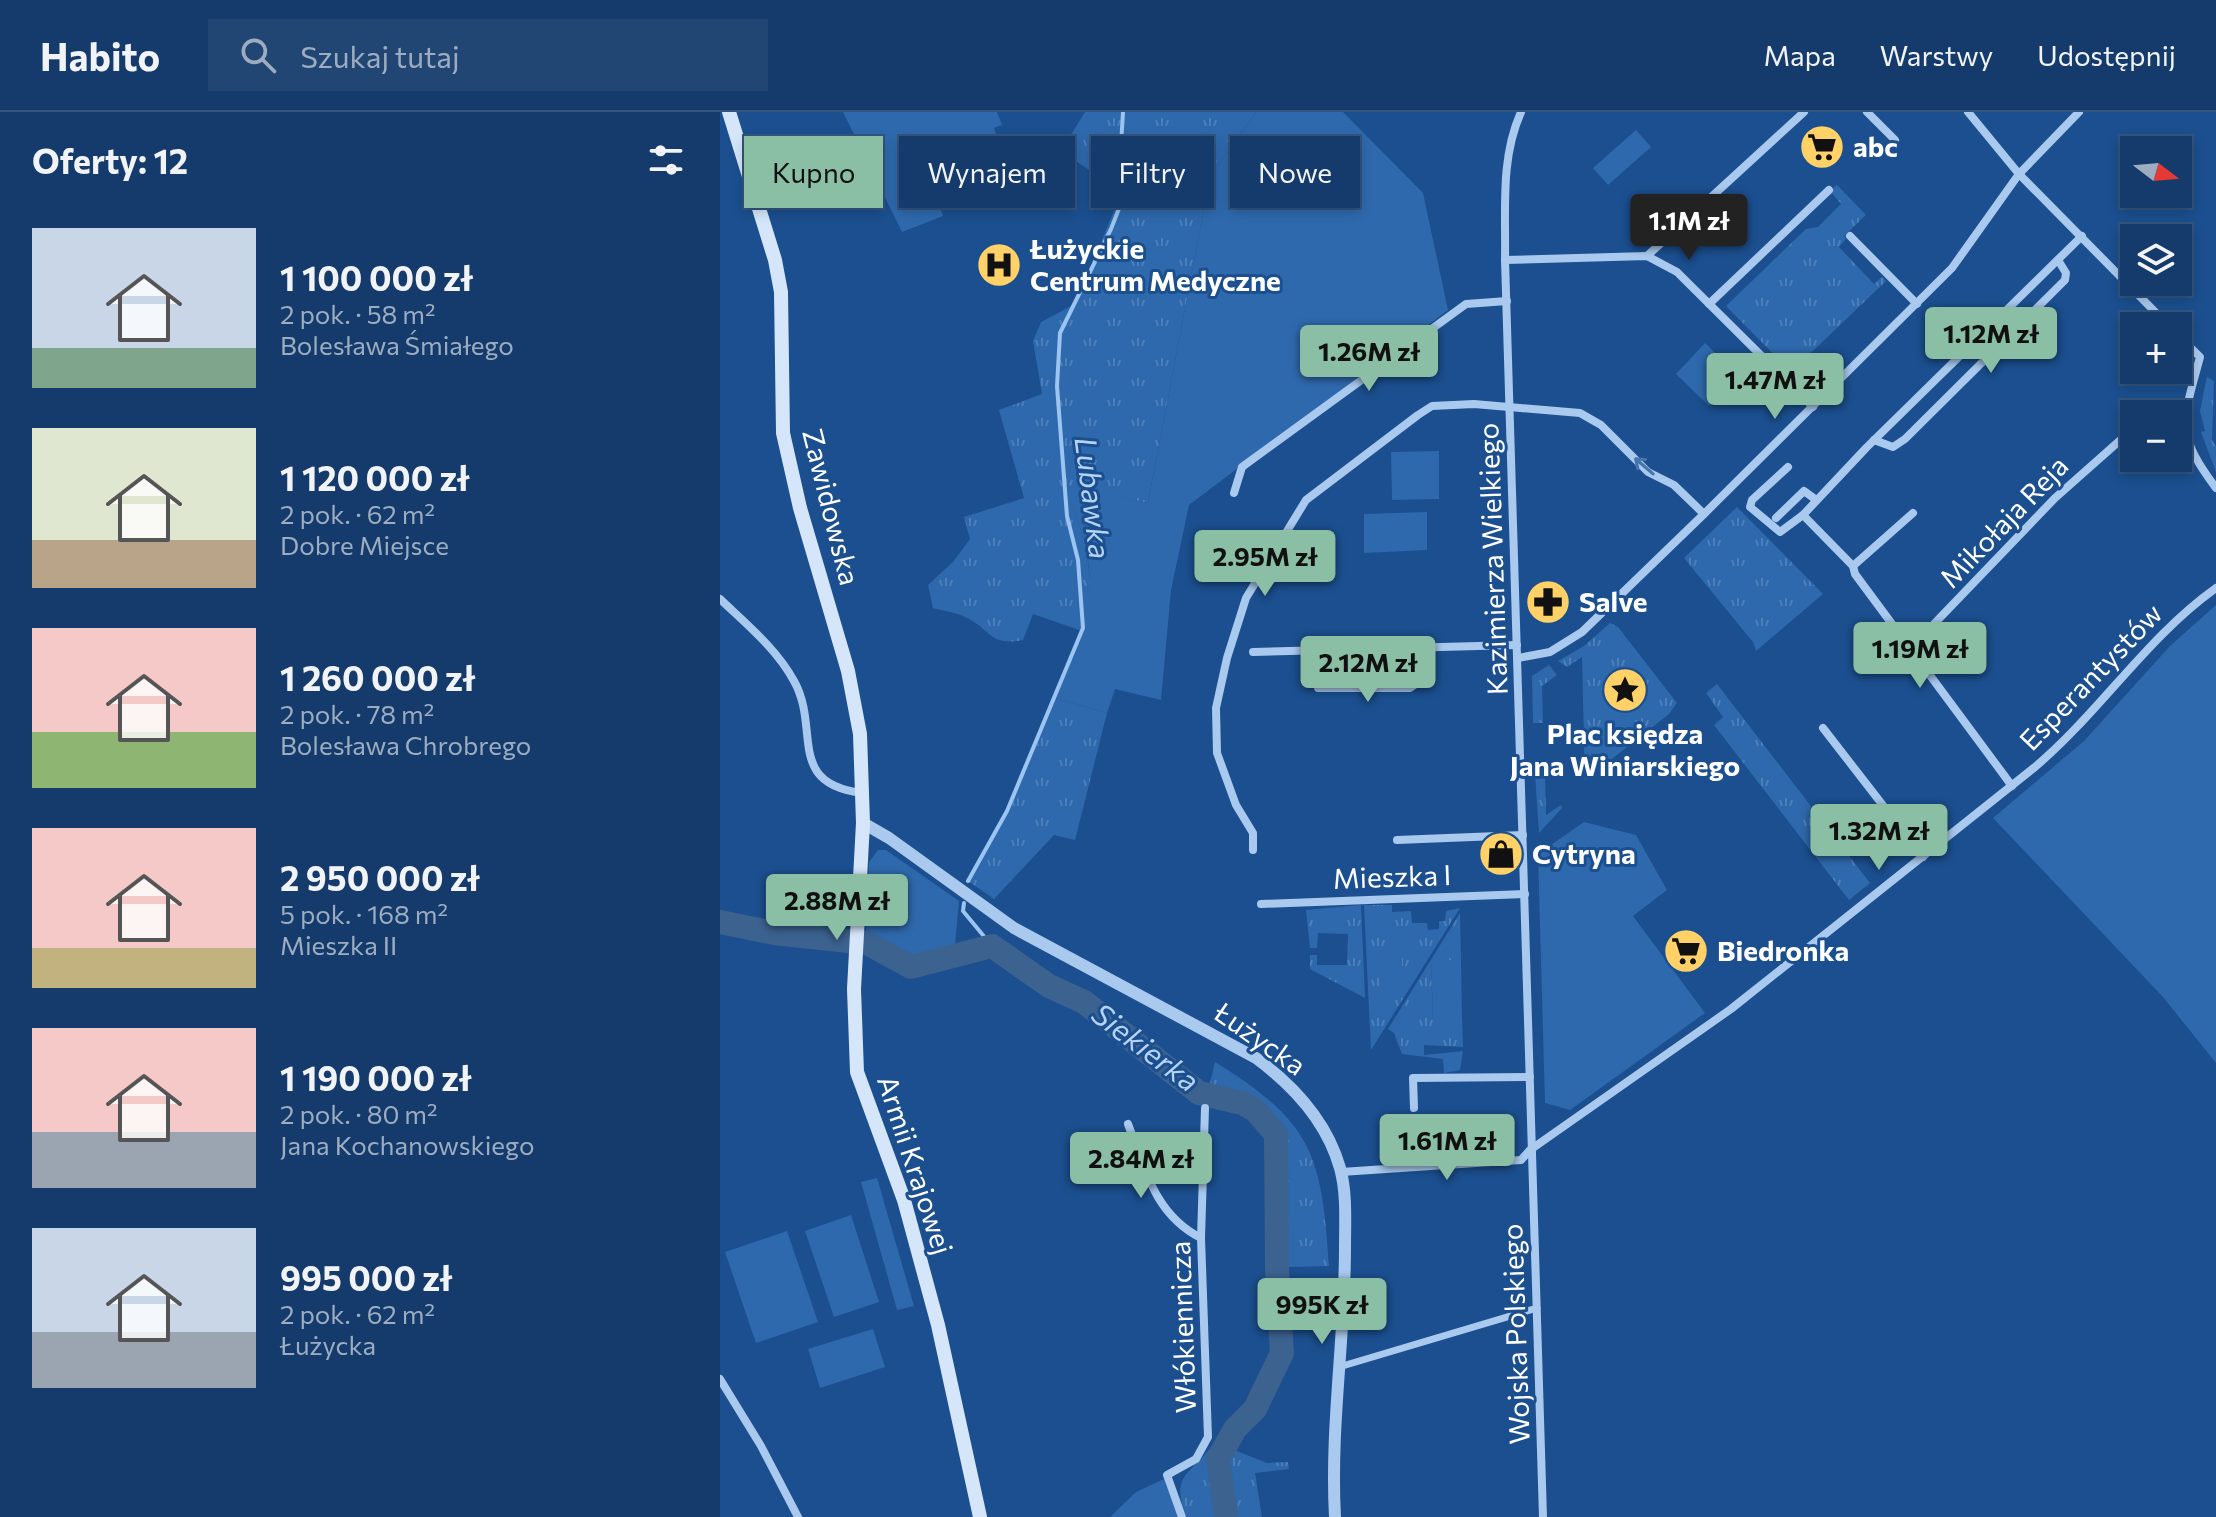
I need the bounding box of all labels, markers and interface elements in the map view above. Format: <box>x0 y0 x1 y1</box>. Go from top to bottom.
search box <box>208 19 768 91</box>
text: Habito <box>40 32 160 79</box>
icon: search <box>236 33 280 77</box>
text: Szukaj tutaj <box>300 37 460 74</box>
text: Mapa <box>1763 38 1836 72</box>
text: Warstwy <box>1880 38 1993 72</box>
text: Udostępnij <box>2037 38 2176 72</box>
supermarket icon: abc <box>1798 123 1846 171</box>
place label: abc <box>1853 129 1898 163</box>
chip: Kupno <box>744 136 883 208</box>
chip: Wynajem <box>899 136 1075 208</box>
chip: Filtry <box>1091 136 1214 208</box>
chip: Nowe <box>1230 136 1360 208</box>
north arrow <box>2120 136 2192 208</box>
map controls <box>2120 136 2192 472</box>
icon: filters <box>644 138 688 182</box>
text: Oferty: 12 <box>32 139 188 181</box>
pin: 1.1M zł <box>1615 194 1763 262</box>
text: 1.1M zł <box>1648 204 1730 235</box>
button: layers <box>2120 224 2192 296</box>
place label: Łużyckie Centrum Medyczne <box>1029 231 1281 297</box>
hospital icon: Łużyckie Centrum Medyczne <box>975 241 1023 289</box>
text: 1 100 000 zł <box>280 256 473 298</box>
icon: home <box>96 260 192 356</box>
text: 2 pok. · 58 m² <box>280 298 435 329</box>
pin: 1.12M zł <box>1908 307 2074 375</box>
button: + <box>2120 312 2192 384</box>
text: 1.12M zł <box>1943 317 2039 348</box>
pin: 1.26M zł <box>1286 325 1452 393</box>
text: Bolesława Śmiałego <box>280 329 514 360</box>
text: 1.26M zł <box>1318 335 1420 366</box>
pin: 1.47M zł <box>1692 353 1858 421</box>
text: 1.47M zł <box>1725 363 1825 394</box>
button: − <box>2120 400 2192 472</box>
street label: Kazimierza Wielkiego <box>1470 422 1514 696</box>
street label: Zawidowska <box>796 425 868 589</box>
water label: Lubawka <box>1069 435 1120 561</box>
street label: Mikołaja Reja <box>1932 448 2075 594</box>
text: 1 120 000 zł <box>280 456 469 498</box>
one-way arrow <box>1634 457 1654 475</box>
icon: home <box>96 460 192 556</box>
text: 2 pok. · 62 m² <box>280 498 435 529</box>
text: Dobre Miejsce <box>280 529 449 560</box>
pin: 2.95M zł <box>1182 530 1348 598</box>
text: 2.95M zł <box>1212 540 1318 571</box>
pharmacy icon: Salve <box>1524 578 1572 626</box>
place label: Salve <box>1579 584 1648 618</box>
street label: Esperantystów <box>2012 596 2169 757</box>
pin: 1.19M zł <box>1837 622 2003 690</box>
text: 1.19M zł <box>1871 632 1969 663</box>
pin: 2.12M zł <box>1285 636 1451 704</box>
text: 2.12M zł <box>1319 646 1417 677</box>
text: 1 260 000 zł <box>280 656 475 698</box>
icon: home <box>96 660 192 756</box>
place icon: Plac księdza Jana Winiarskiego <box>1601 666 1649 714</box>
text: 2 pok. · 78 m² <box>280 698 434 729</box>
place label: Plac księdza Jana Winiarskiego <box>1510 716 1740 782</box>
text: Bolesława Chrobrego <box>280 729 531 760</box>
pin: 1.32M zł <box>1796 804 1962 872</box>
text: 1.32M zł <box>1828 814 1930 845</box>
shop icon: Cytryna <box>1477 830 1525 878</box>
place label: Cytryna <box>1532 836 1636 870</box>
text: 2 950 000 zł <box>280 856 480 898</box>
street label: Mieszka I <box>1332 857 1452 895</box>
icon: home <box>96 860 192 956</box>
pin: 2.88M zł <box>754 874 920 942</box>
text: 2.88M zł <box>784 884 890 915</box>
text: 5 pok. · 168 m² <box>280 898 448 929</box>
supermarket icon: Biedronka <box>1662 927 1710 975</box>
text: Mieszka II <box>280 929 397 960</box>
place label: Biedronka <box>1717 933 1849 967</box>
water label: Siekierka <box>1086 994 1207 1098</box>
street label: Łużycka <box>1208 994 1313 1082</box>
text: 1 190 000 zł <box>280 1056 471 1098</box>
icon: home <box>96 1060 192 1156</box>
street label: Armii Krajowej <box>871 1071 961 1259</box>
text: 2 pok. · 80 m² <box>280 1098 438 1129</box>
pin: 1.61M zł <box>1364 1114 1530 1182</box>
text: 1.61M zł <box>1398 1124 1496 1155</box>
text: Jana Kochanowskiego <box>280 1129 534 1160</box>
pin: 2.84M zł <box>1058 1132 1224 1200</box>
text: 2.84M zł <box>1088 1142 1194 1173</box>
street label: Wojska Polskiego <box>1494 1223 1536 1445</box>
street label: Włókiennicza <box>1162 1240 1202 1414</box>
text: 995 000 zł <box>280 1256 452 1298</box>
icon: home <box>96 1260 192 1356</box>
pin: 995K zł <box>1248 1278 1396 1346</box>
text: 995K zł <box>1276 1288 1369 1319</box>
text: 2 pok. · 62 m² <box>280 1298 435 1329</box>
text: Łużycka <box>280 1329 376 1360</box>

